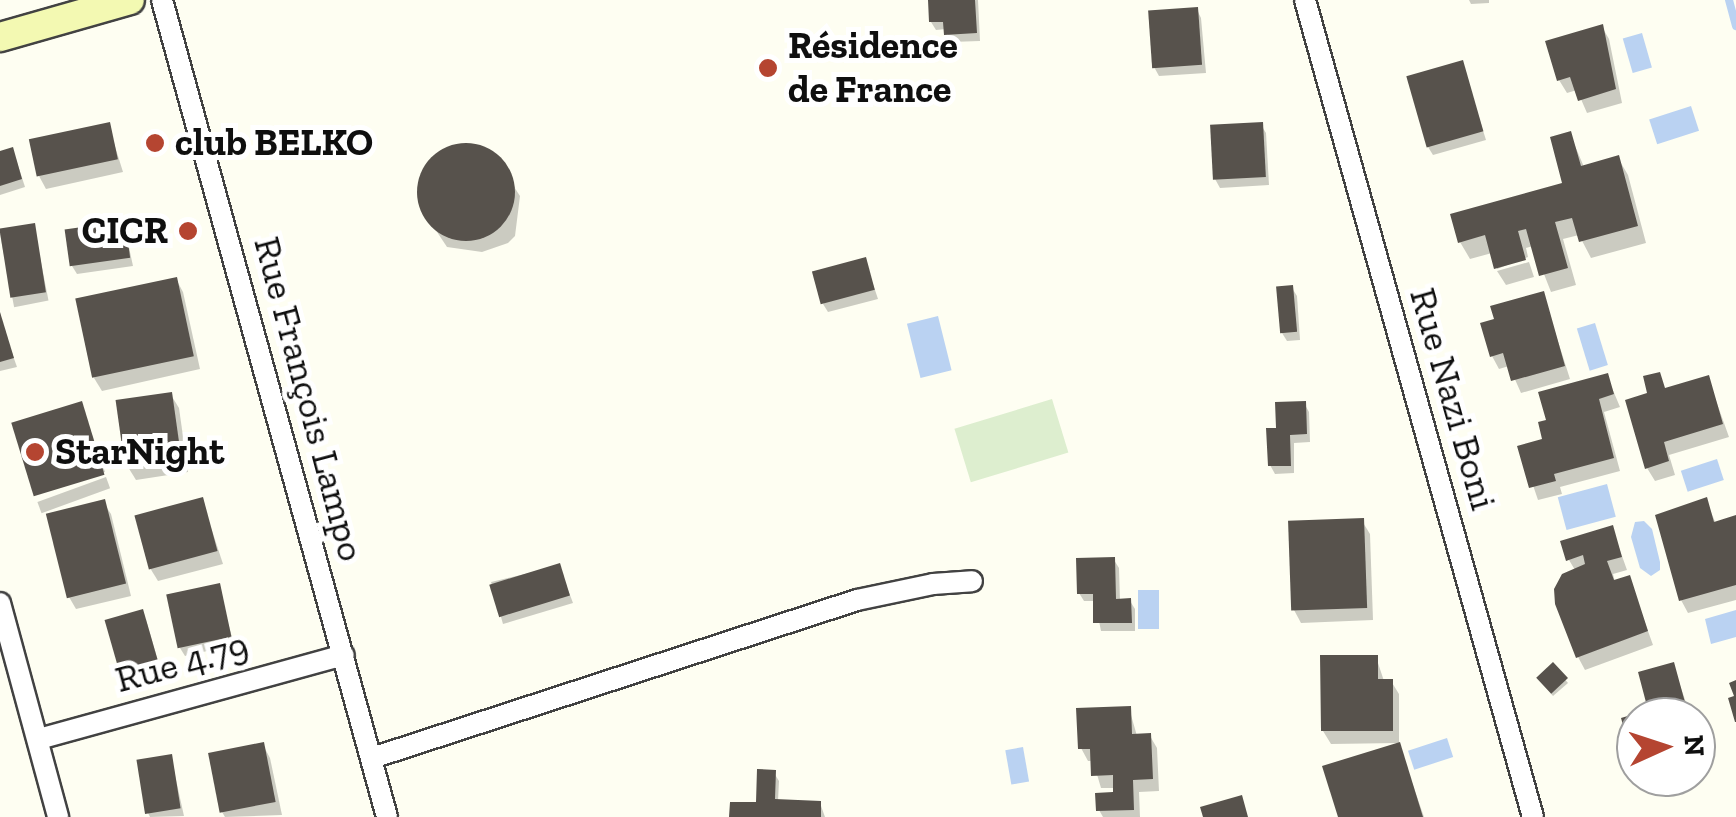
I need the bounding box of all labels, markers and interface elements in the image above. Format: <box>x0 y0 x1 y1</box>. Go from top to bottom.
place label: Résidence de France <box>788 23 958 112</box>
marker: Résidence de France <box>757 57 779 79</box>
place label: club BELKO <box>175 120 373 166</box>
marker: club BELKO <box>144 132 166 154</box>
place label: CICR <box>82 208 168 254</box>
marker: CICR <box>177 220 199 242</box>
street label: Rue François Lampo <box>244 232 374 566</box>
street label: Rue Nazi Boni <box>1400 283 1506 515</box>
place label: StarNight <box>55 429 224 475</box>
marker: StarNight <box>24 441 46 463</box>
street label: Rue 4.79 <box>110 623 254 703</box>
north arrow <box>1616 697 1716 797</box>
text: N <box>1677 734 1711 757</box>

